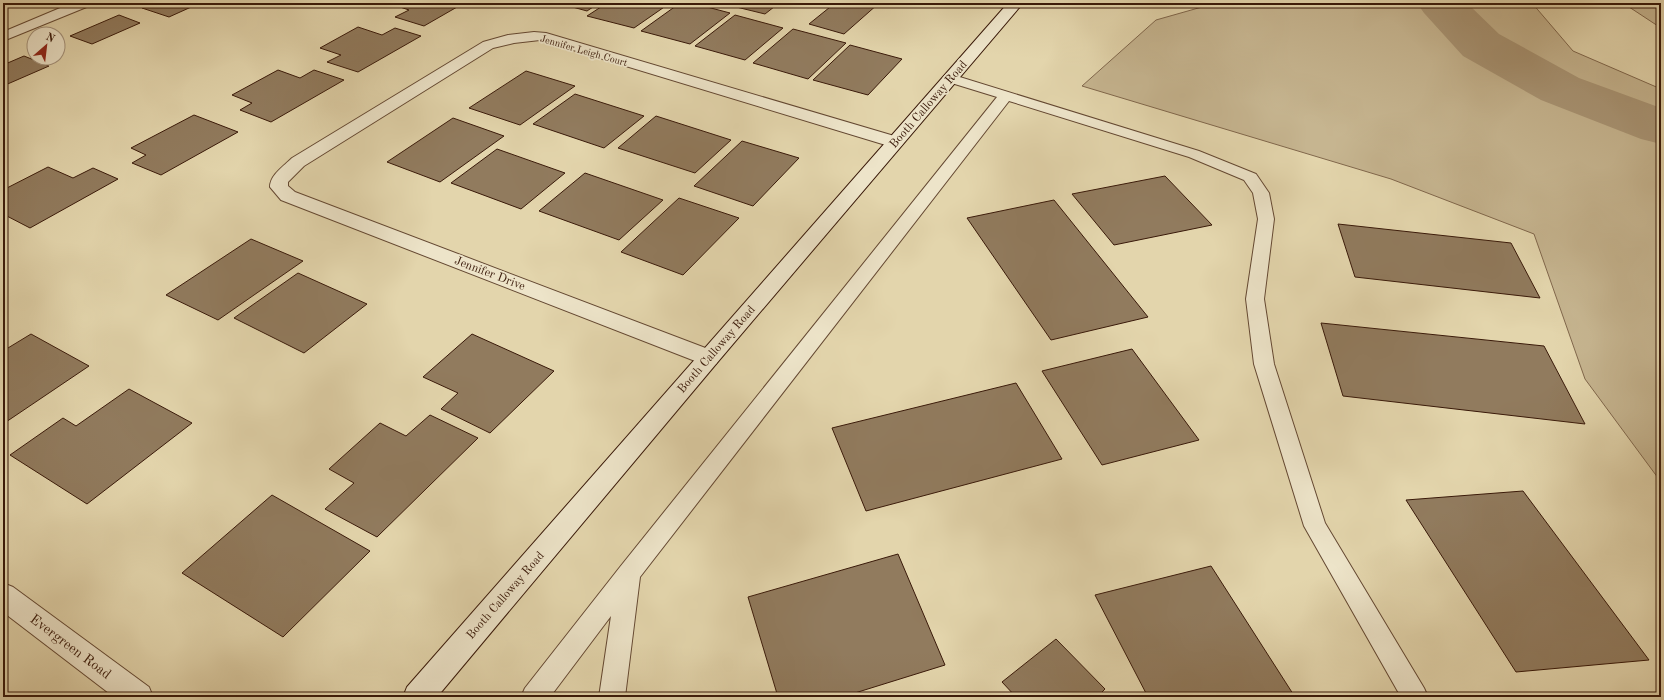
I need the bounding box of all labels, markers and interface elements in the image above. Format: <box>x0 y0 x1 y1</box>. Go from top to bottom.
north arrow <box>26 26 66 66</box>
text: N <box>44 32 57 46</box>
street label: Jennifer Leigh Court <box>539 34 629 68</box>
street label: Booth Calloway Road <box>888 59 970 151</box>
street label: Jennifer Drive <box>453 255 527 293</box>
street label: Booth Calloway Road <box>676 304 758 396</box>
street label: Booth Calloway Road <box>465 550 547 642</box>
street label: Evergreen Road <box>27 612 114 682</box>

